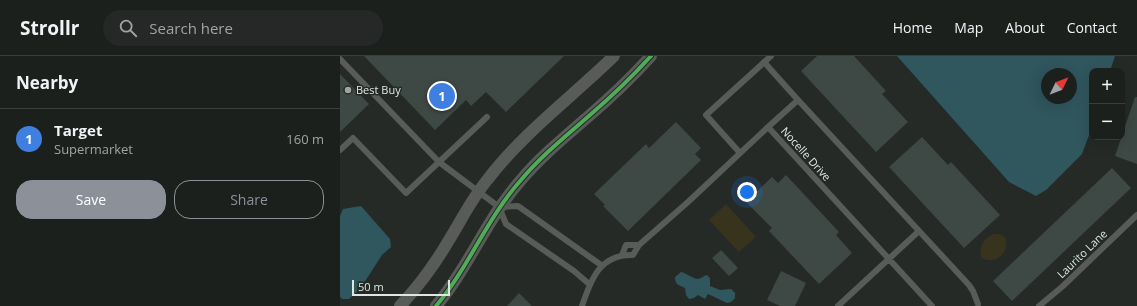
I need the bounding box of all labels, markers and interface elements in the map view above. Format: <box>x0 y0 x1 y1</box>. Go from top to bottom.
search box <box>103 10 383 46</box>
text: Strollr <box>20 15 79 41</box>
icon: search <box>117 17 139 39</box>
text: Search here <box>149 18 233 38</box>
text: Home <box>893 18 932 37</box>
text: Map <box>954 18 983 37</box>
text: About <box>1005 18 1045 37</box>
text: Contact <box>1067 18 1117 37</box>
north arrow <box>1041 68 1077 104</box>
map controls <box>1089 68 1125 140</box>
button: + <box>1089 68 1125 104</box>
text: Nearby <box>16 71 78 94</box>
pin: 1 <box>429 81 455 111</box>
place label: Best Buy <box>356 82 401 97</box>
marker: Best Buy <box>343 85 353 95</box>
button: − <box>1089 104 1125 140</box>
text: Target <box>54 120 102 140</box>
street label: Nocelle Drive <box>778 123 835 184</box>
text: 1 <box>25 130 33 148</box>
text: 160 m <box>286 130 324 148</box>
text: Supermarket <box>54 140 133 158</box>
button: Save <box>16 180 166 219</box>
button: Share <box>174 180 324 219</box>
your location <box>737 182 757 202</box>
street label: Laurito Lane <box>1053 226 1110 281</box>
scale bar <box>352 278 450 297</box>
text: 50 m <box>358 279 384 294</box>

